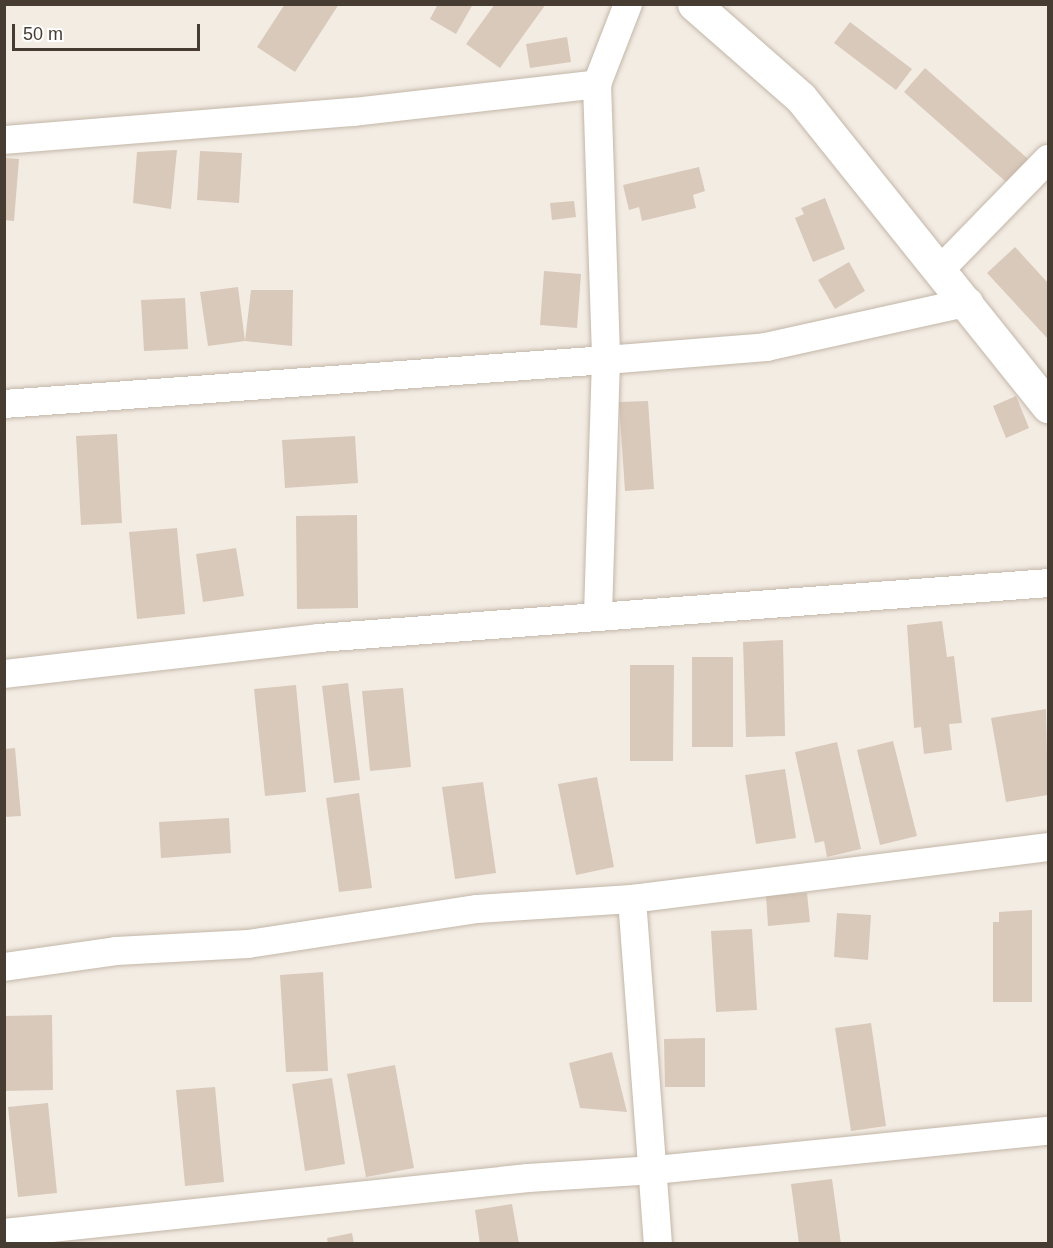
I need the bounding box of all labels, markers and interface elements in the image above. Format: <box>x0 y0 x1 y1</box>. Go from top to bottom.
scale bar <box>15 12 202 50</box>
text: 50 m <box>23 24 63 44</box>

